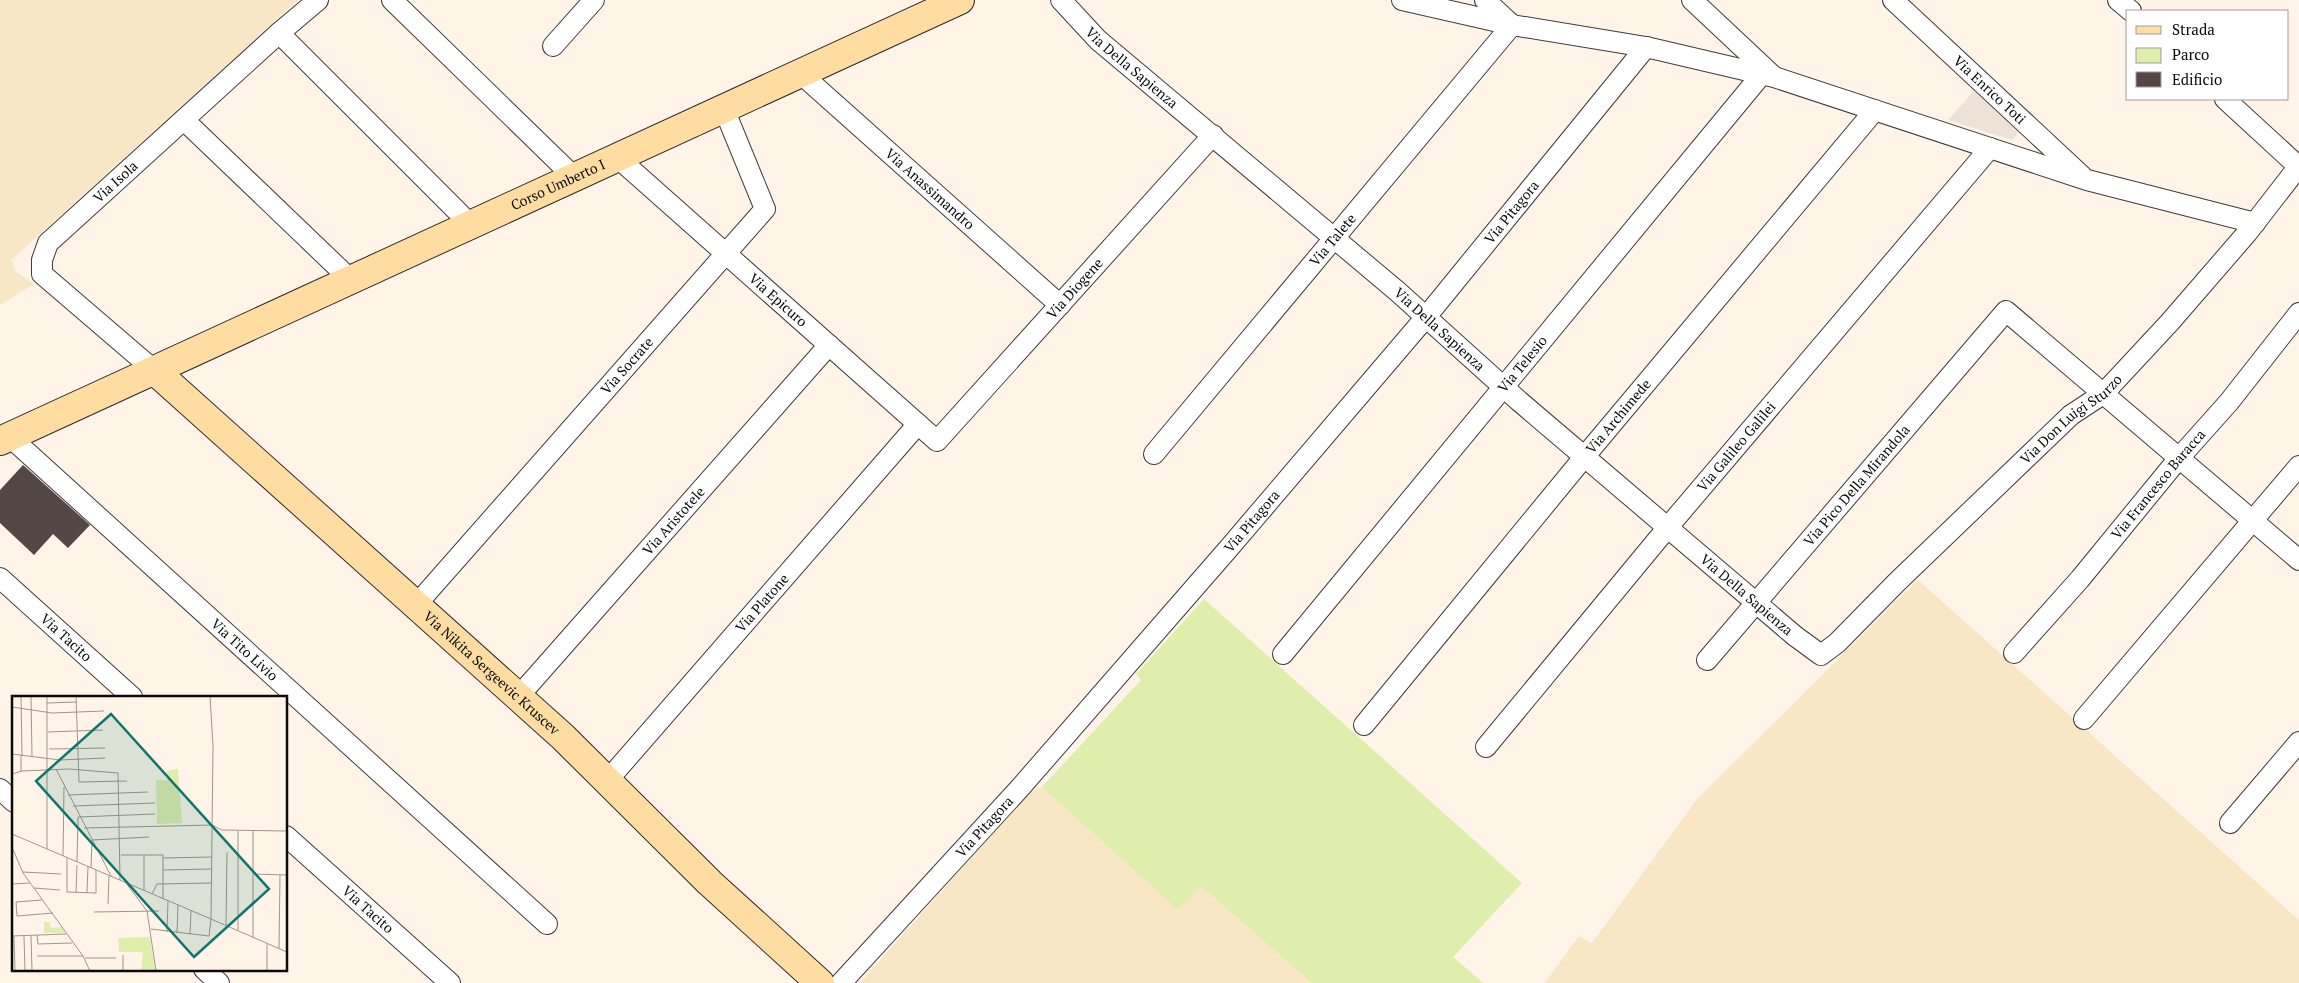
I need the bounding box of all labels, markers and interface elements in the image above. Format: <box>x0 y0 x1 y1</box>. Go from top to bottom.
legend <box>2126 10 2289 100</box>
text: Strada <box>2172 19 2215 39</box>
street label: Via Della Sapienza <box>1081 22 1182 112</box>
text: Parco <box>2172 44 2209 64</box>
street label: Via Enrico Toti <box>1950 51 2030 128</box>
text: Edificio <box>2172 69 2222 89</box>
street label: Via Anassimandro <box>881 144 979 234</box>
street label: Corso Umberto I <box>507 154 608 214</box>
street label: Via Isola <box>89 156 142 207</box>
street label: Via Pitagora <box>1480 176 1543 247</box>
street label: Via Talete <box>1305 209 1360 270</box>
street label: Via Diogene <box>1042 253 1107 323</box>
street label: Via Epicuro <box>745 269 812 331</box>
street label: Via Della Sapienza <box>1390 283 1489 375</box>
street label: Via Telesio <box>1493 331 1551 396</box>
street label: Via Socrate <box>596 333 657 398</box>
street label: Via Don Luigi Sturzo <box>2016 370 2126 468</box>
street label: Via Archimede <box>1581 375 1655 457</box>
street label: Via Galileo Galilei <box>1692 397 1780 495</box>
street label: Via Pico Della Mirandola <box>1799 420 1914 550</box>
street label: Via Francesco Baracca <box>2106 425 2209 543</box>
street label: Via Aristotele <box>638 482 709 559</box>
street label: Via Pitagora <box>1219 486 1283 556</box>
street label: Via Della Sapienza <box>1696 549 1797 639</box>
street label: Via Platone <box>731 569 793 636</box>
street label: Via Nikita Sergeevic Kruscev <box>420 606 565 739</box>
street label: Via Tacito <box>37 609 96 666</box>
street label: Via Tito Livio <box>207 614 283 685</box>
inset map <box>12 696 288 970</box>
street label: Via Pitagora <box>951 792 1017 861</box>
street label: Via Tacito <box>338 881 398 937</box>

